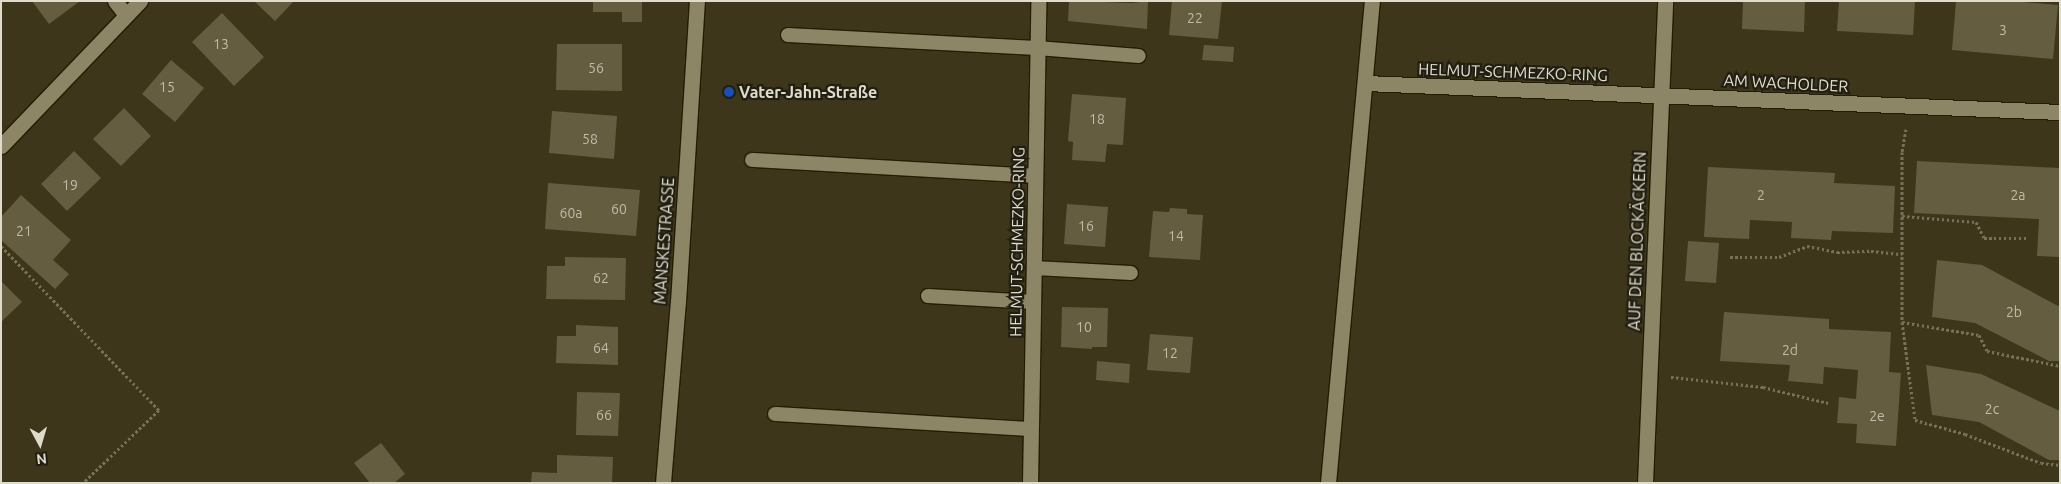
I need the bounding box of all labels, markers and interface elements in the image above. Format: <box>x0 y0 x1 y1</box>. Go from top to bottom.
house number: 22 <box>1187 10 1203 26</box>
house number: 3 <box>1999 22 2007 38</box>
house number: 13 <box>213 36 229 52</box>
street label: HELMUT-SCHMEZKO-RING <box>1418 59 1608 85</box>
house number: 56 <box>588 60 604 76</box>
street label: AM WACHOLDER <box>1723 70 1849 96</box>
house number: 15 <box>159 79 175 95</box>
place label: Vater-Jahn-Straße <box>739 82 877 102</box>
marker: Vater-Jahn-Straße <box>723 86 735 98</box>
house number: 18 <box>1089 111 1105 127</box>
house number: 58 <box>582 131 598 147</box>
street label: HELMUT-SCHMEZKO-RING <box>1006 147 1028 337</box>
street label: AUF DEN BLOCKÄCKERN <box>1624 151 1650 331</box>
house number: 19 <box>62 177 78 193</box>
street label: MANSKESTRASSE <box>650 177 678 305</box>
house number: 2 <box>1757 187 1765 203</box>
house number: 2a <box>2010 187 2026 203</box>
house number: 60 <box>611 201 627 217</box>
house number: 60a <box>560 205 582 221</box>
house number: 16 <box>1078 218 1094 234</box>
house number: 21 <box>16 223 32 239</box>
house number: 14 <box>1168 228 1184 244</box>
house number: 62 <box>593 270 609 286</box>
house number: 2b <box>2006 304 2022 320</box>
house number: 10 <box>1076 319 1092 335</box>
house number: 64 <box>593 340 609 356</box>
house number: 2d <box>1782 342 1798 358</box>
house number: 12 <box>1162 345 1178 361</box>
house number: 2c <box>1985 401 1999 417</box>
house number: 66 <box>596 407 612 423</box>
house number: 2e <box>1869 408 1885 424</box>
north arrow <box>15 419 65 469</box>
text: N <box>36 450 48 467</box>

